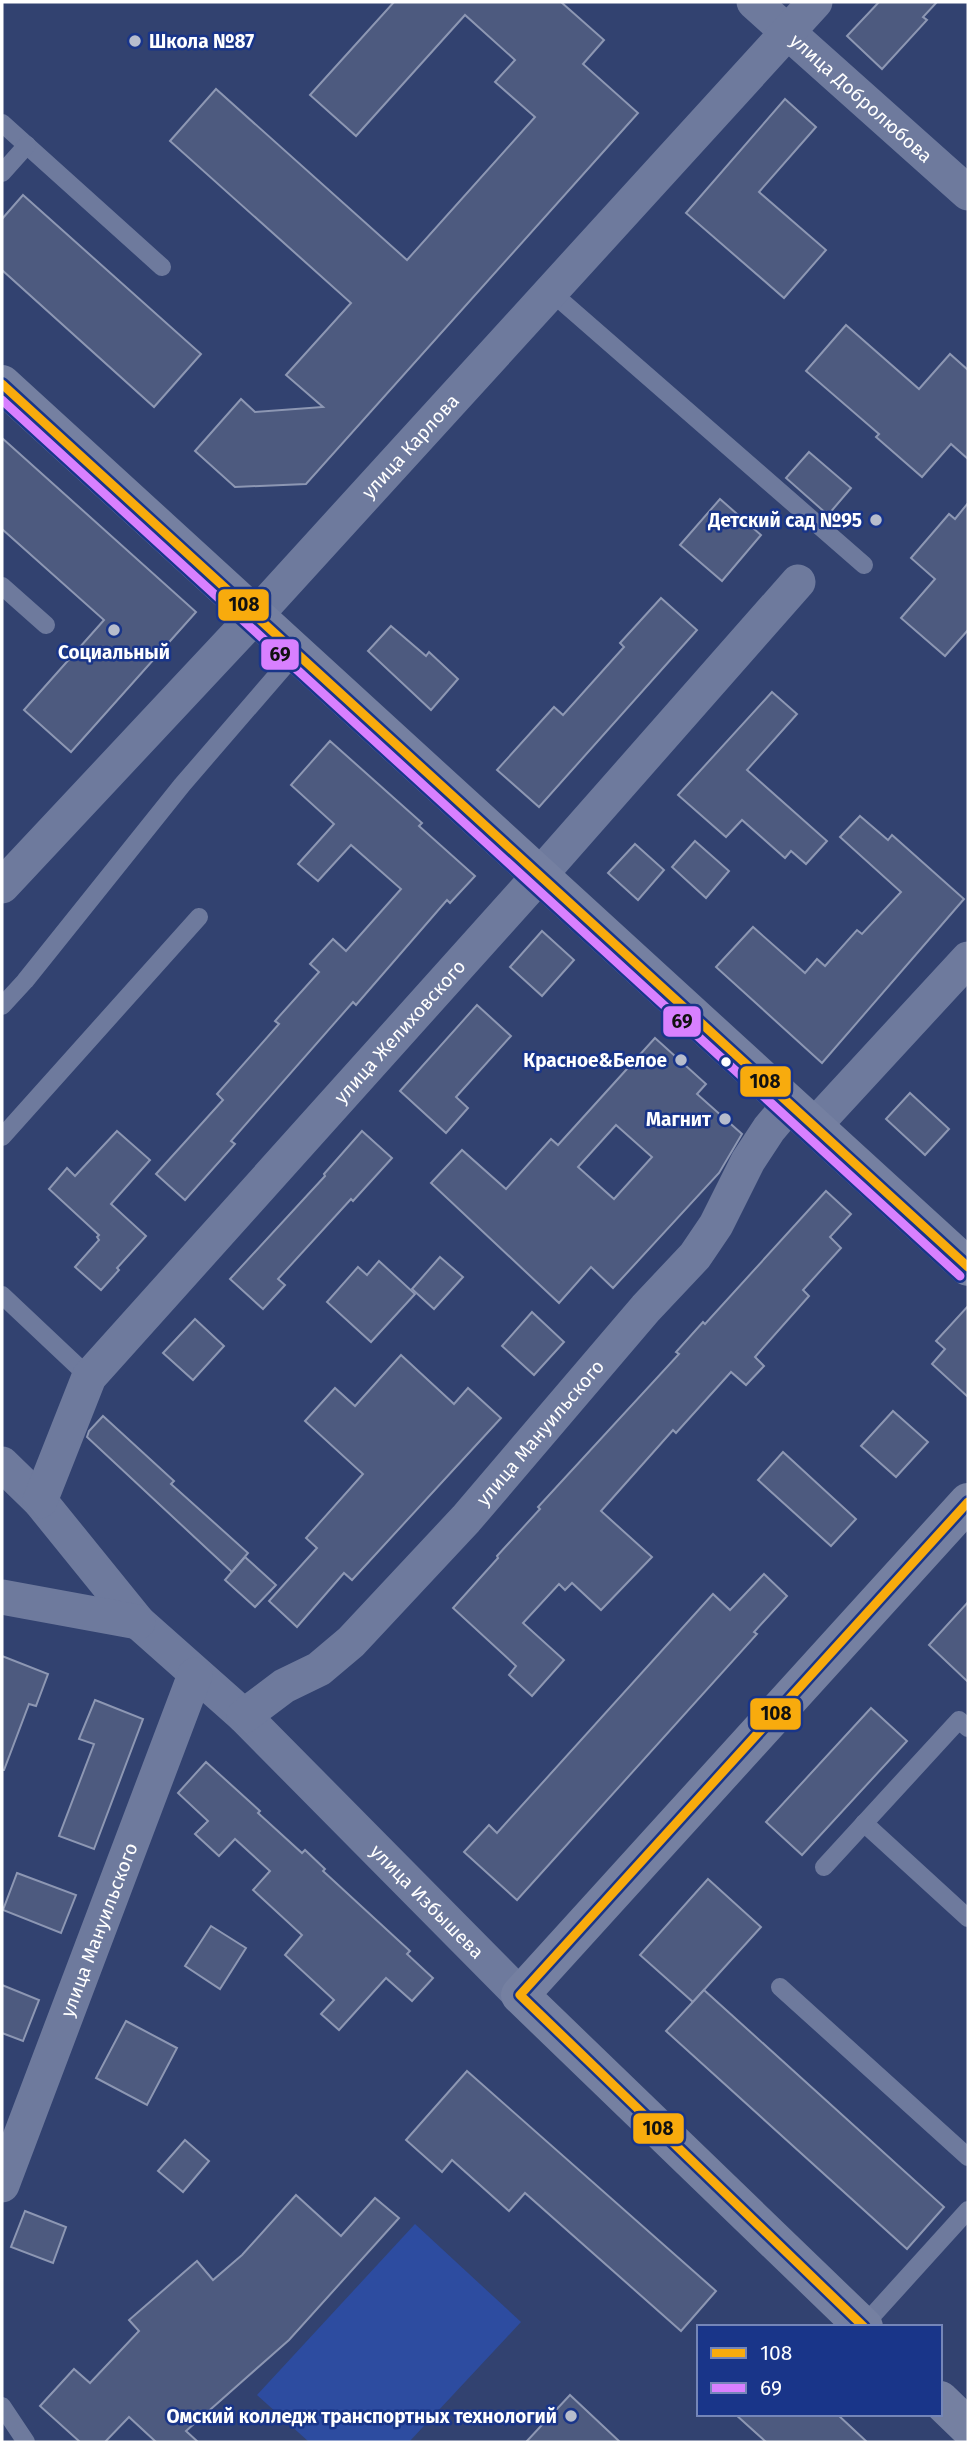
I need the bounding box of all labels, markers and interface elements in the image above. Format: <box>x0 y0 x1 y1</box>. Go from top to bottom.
street label: улица Добролюбова <box>786 28 937 167</box>
place label: Школа №87 <box>149 30 254 53</box>
marker: Школа №87 <box>127 33 143 49</box>
street label: улица Карлова <box>357 389 463 503</box>
place label: Детский сад №95 <box>707 509 862 532</box>
marker: Детский сад №95 <box>868 512 884 528</box>
line badge: 108 <box>217 588 270 622</box>
text: 108 <box>229 593 259 616</box>
marker: Социальный <box>106 622 122 638</box>
line badge: 69 <box>260 638 300 671</box>
place label: Социальный <box>58 641 170 664</box>
text: 69 <box>269 643 291 666</box>
street label: улица Желиховского <box>329 955 470 1108</box>
line badge: 69 <box>662 1005 702 1038</box>
text: 69 <box>671 1010 693 1033</box>
place label: Красное&Белое <box>523 1049 667 1072</box>
marker: Красное&Белое <box>673 1052 689 1068</box>
unlabelled marker <box>719 1055 733 1069</box>
line badge: 108 <box>739 1065 792 1098</box>
text: 108 <box>750 1070 780 1093</box>
place label: Магнит <box>646 1108 712 1131</box>
marker: Магнит <box>717 1111 733 1127</box>
street label: улица Мануильского <box>471 1355 609 1510</box>
line badge: 108 <box>749 1697 802 1731</box>
text: 108 <box>761 1702 791 1725</box>
street label: улица Мануильского <box>55 1839 142 2020</box>
street label: улица Избышева <box>366 1839 489 1963</box>
line badge: 108 <box>632 2112 685 2145</box>
text: 108 <box>643 2117 673 2140</box>
legend <box>697 2325 942 2416</box>
text: 108 <box>760 2340 792 2366</box>
text: 69 <box>760 2375 782 2401</box>
place label: Омский колледж транспортных технологий <box>166 2405 557 2428</box>
marker: Омский колледж транспортных технологий <box>563 2408 579 2424</box>

